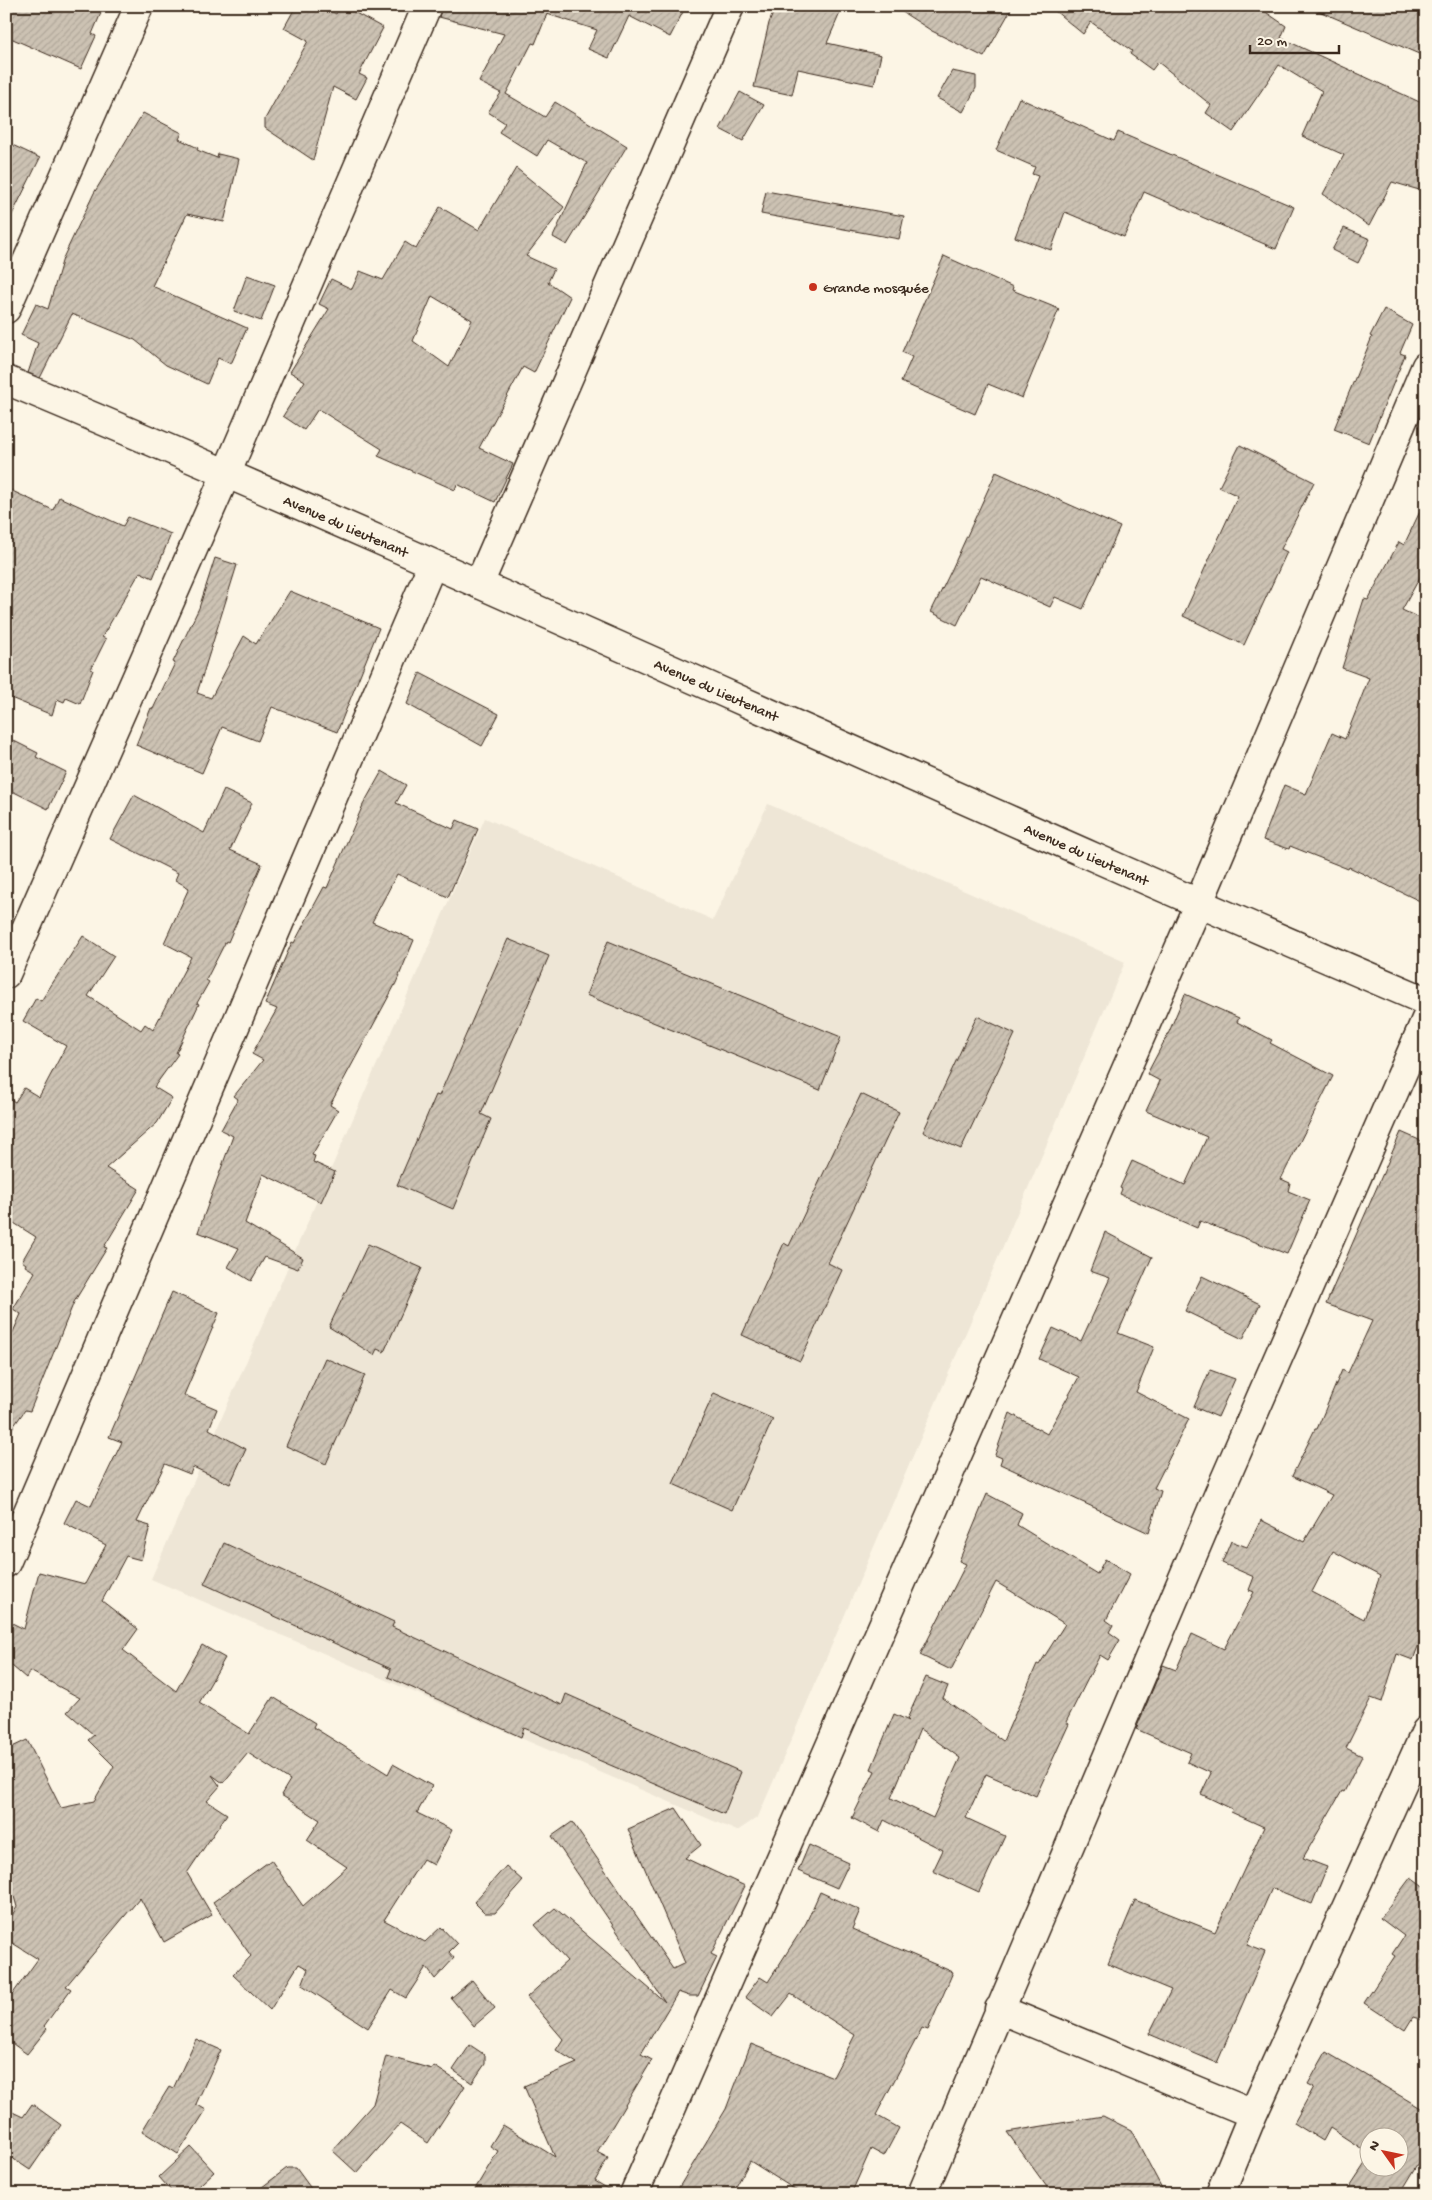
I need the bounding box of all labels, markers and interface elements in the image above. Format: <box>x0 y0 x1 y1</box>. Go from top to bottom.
scale bar <box>1250 22 1338 54</box>
text: 20 m <box>1257 33 1287 51</box>
place label: Grande mosquée <box>823 280 929 298</box>
marker: Grande mosquée <box>807 281 819 293</box>
street label: Avenue du Lieutenant <box>280 492 412 563</box>
street label: Avenue du Lieutenant <box>651 656 782 728</box>
street label: Avenue du Lieutenant <box>1021 820 1153 892</box>
north arrow <box>1360 2128 1410 2178</box>
text: N <box>1366 2138 1385 2155</box>

